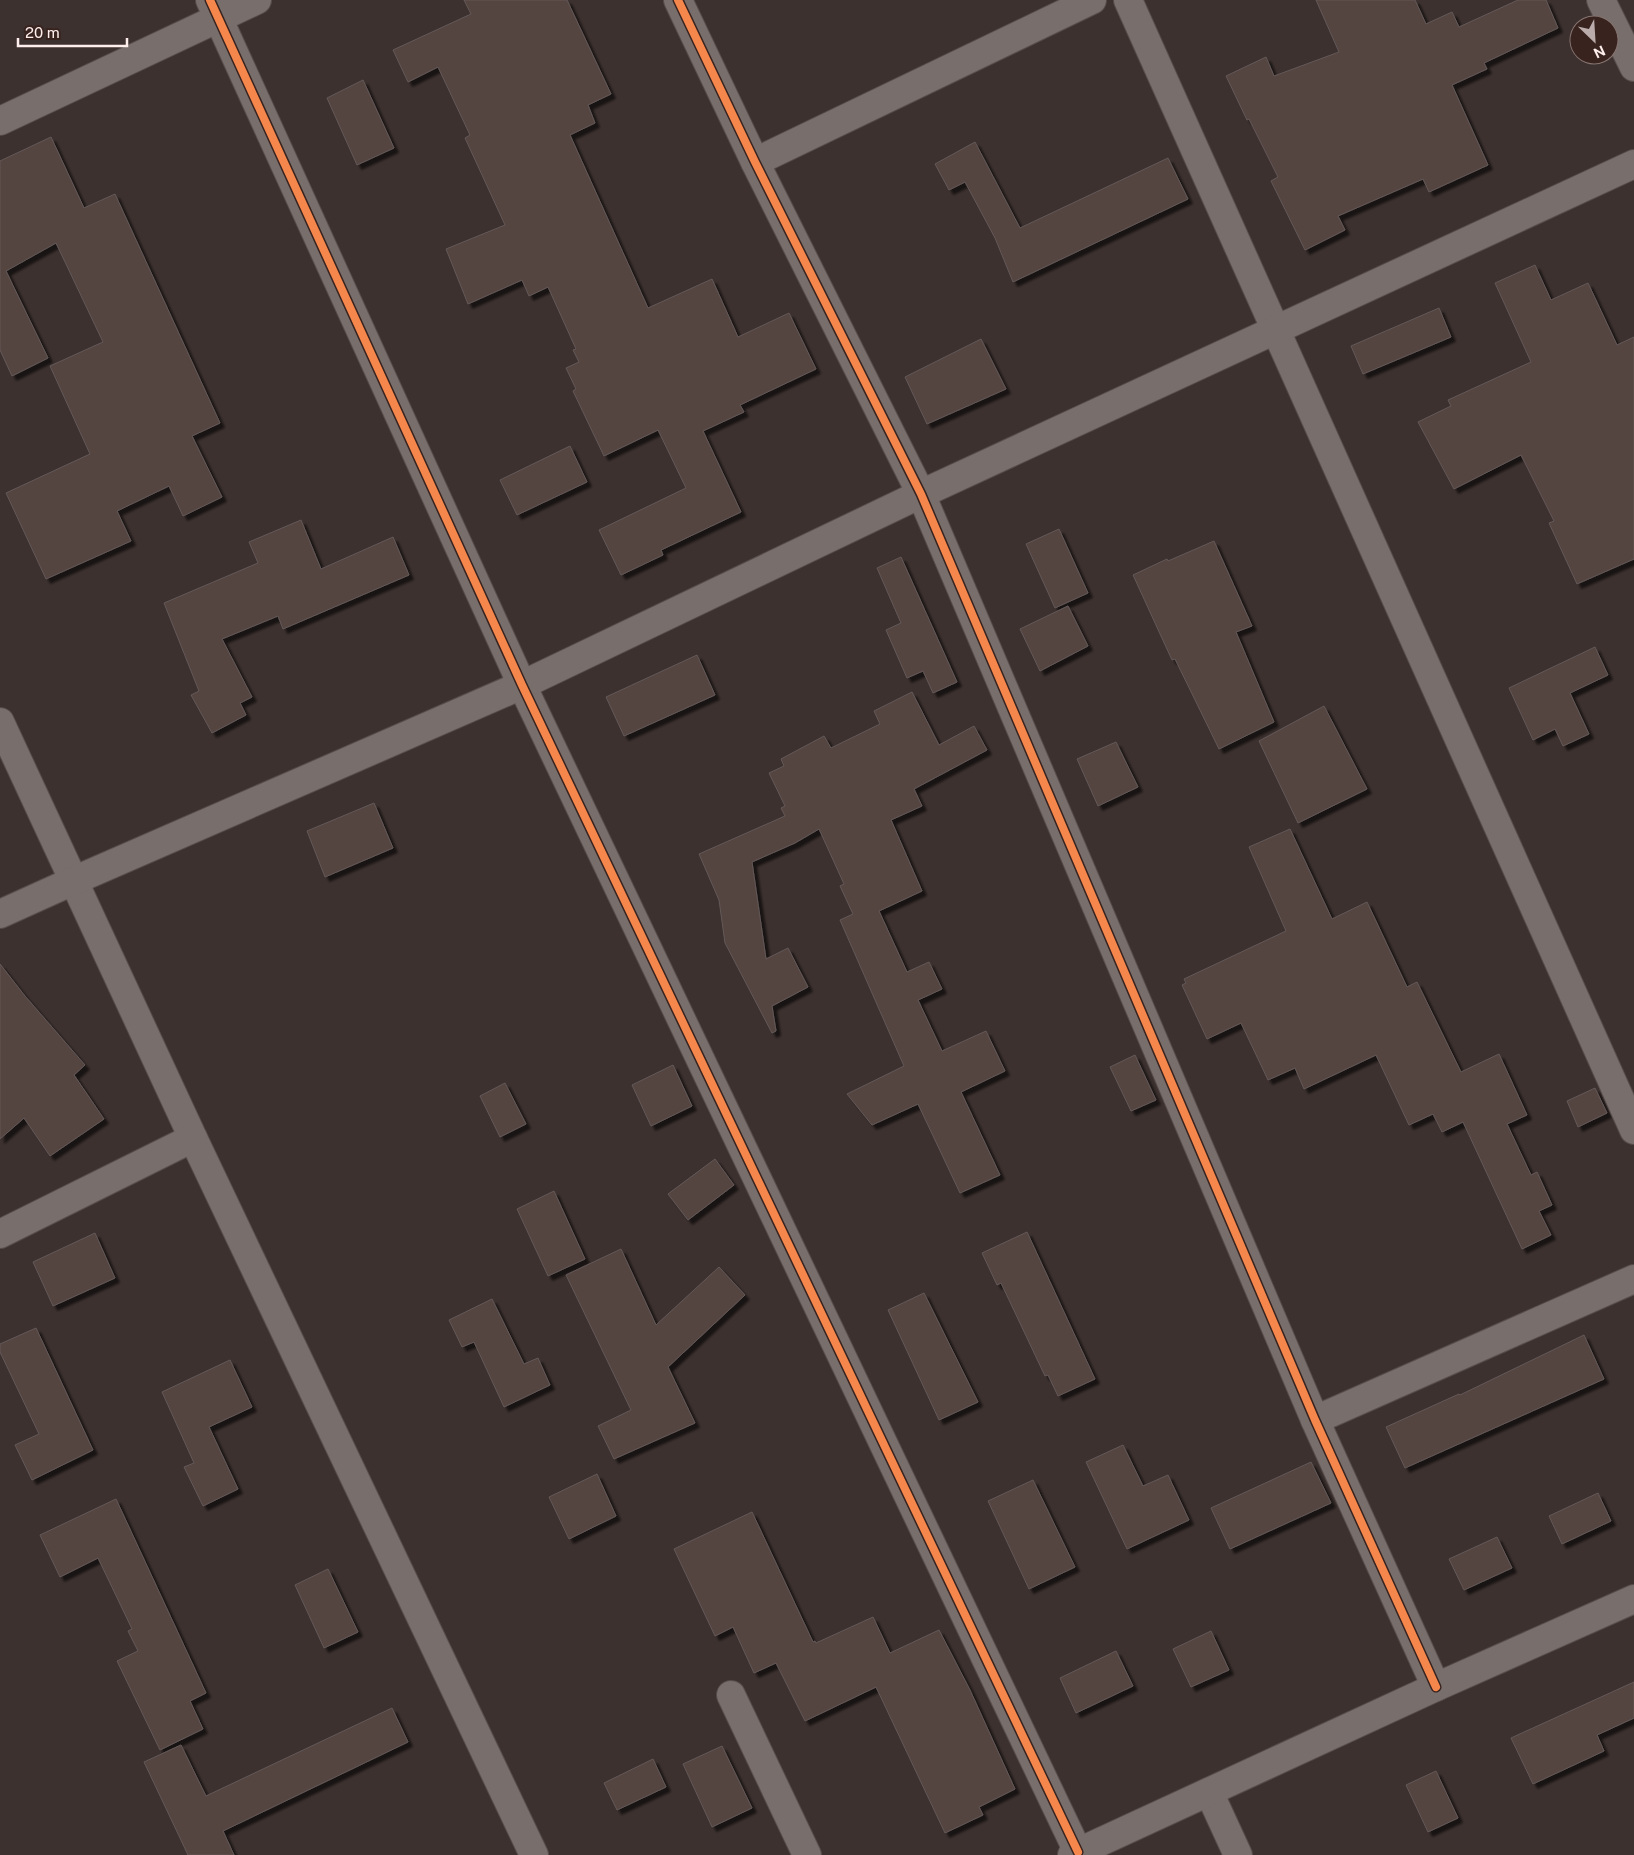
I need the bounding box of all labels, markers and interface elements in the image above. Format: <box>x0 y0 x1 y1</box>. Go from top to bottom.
scale bar <box>18 15 126 47</box>
north arrow <box>1569 15 1619 65</box>
text: 20 m <box>25 24 60 41</box>
text: N <box>1591 42 1608 61</box>

